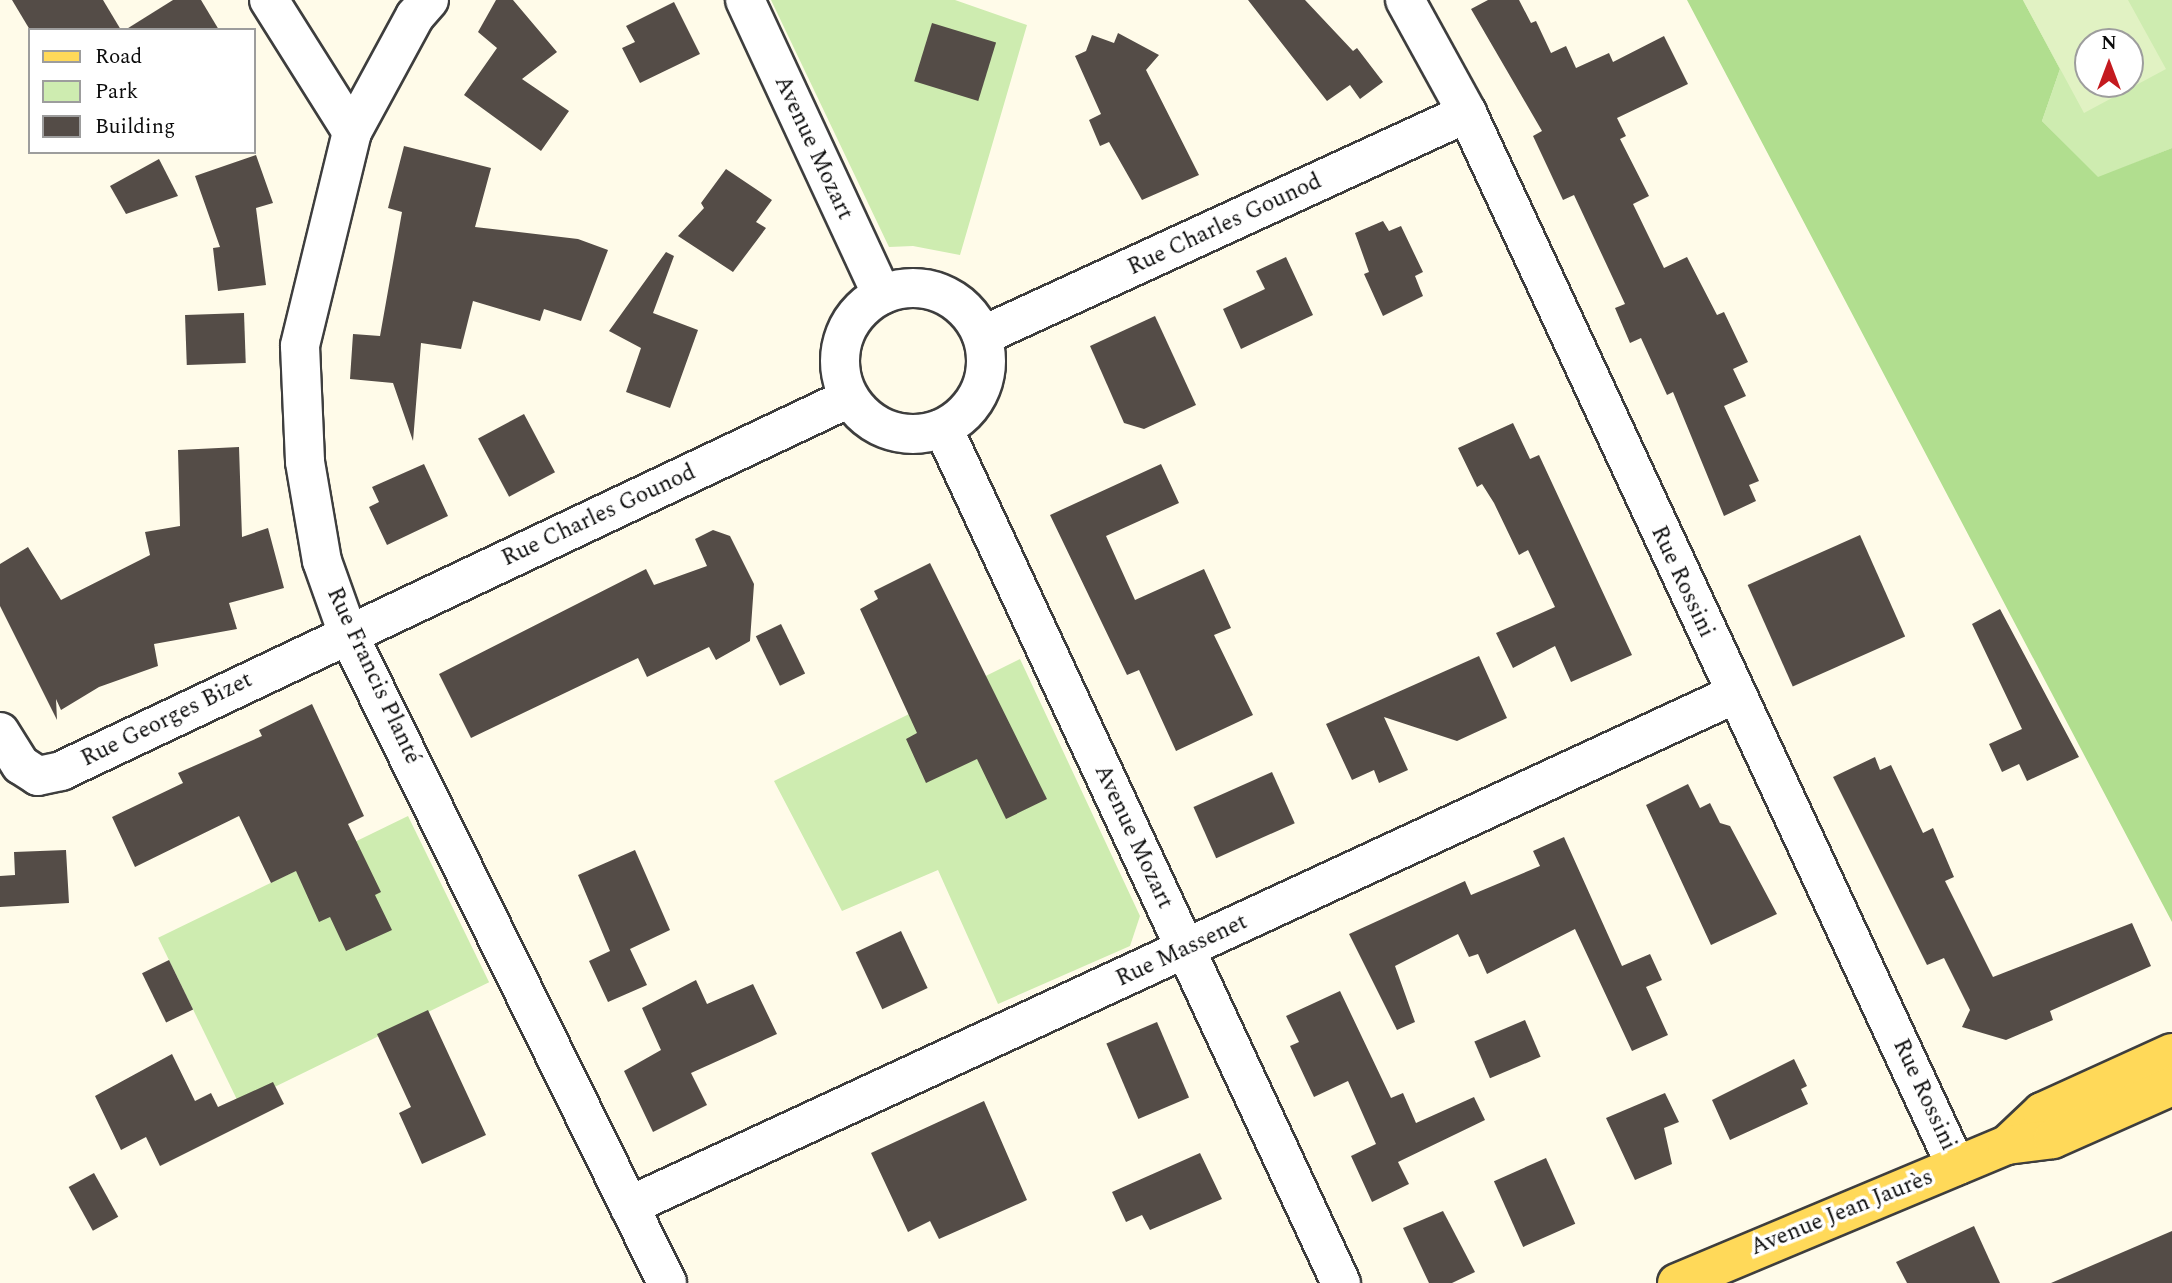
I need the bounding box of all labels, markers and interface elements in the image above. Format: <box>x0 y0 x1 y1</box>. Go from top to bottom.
legend <box>28 28 256 154</box>
north arrow <box>2074 28 2144 98</box>
text: N <box>2101 29 2117 58</box>
text: Road <box>95 41 142 73</box>
street label: Avenue Mozart <box>768 72 858 224</box>
text: Park <box>95 76 138 108</box>
text: Building <box>95 111 175 143</box>
street label: Rue Charles Gounod <box>1124 168 1326 282</box>
street label: Rue Charles Gounod <box>498 459 700 573</box>
street label: Rue Rossini <box>1644 522 1720 642</box>
street label: Rue Francis Planté <box>320 583 426 769</box>
street label: Rue Georges Bizet <box>77 667 257 773</box>
street label: Avenue Mozart <box>1088 761 1178 913</box>
street label: Rue Massenet <box>1112 909 1252 993</box>
street label: Rue Rossini <box>1886 1035 1962 1155</box>
street label: Avenue Jean Jaurès <box>1747 1164 1937 1262</box>

